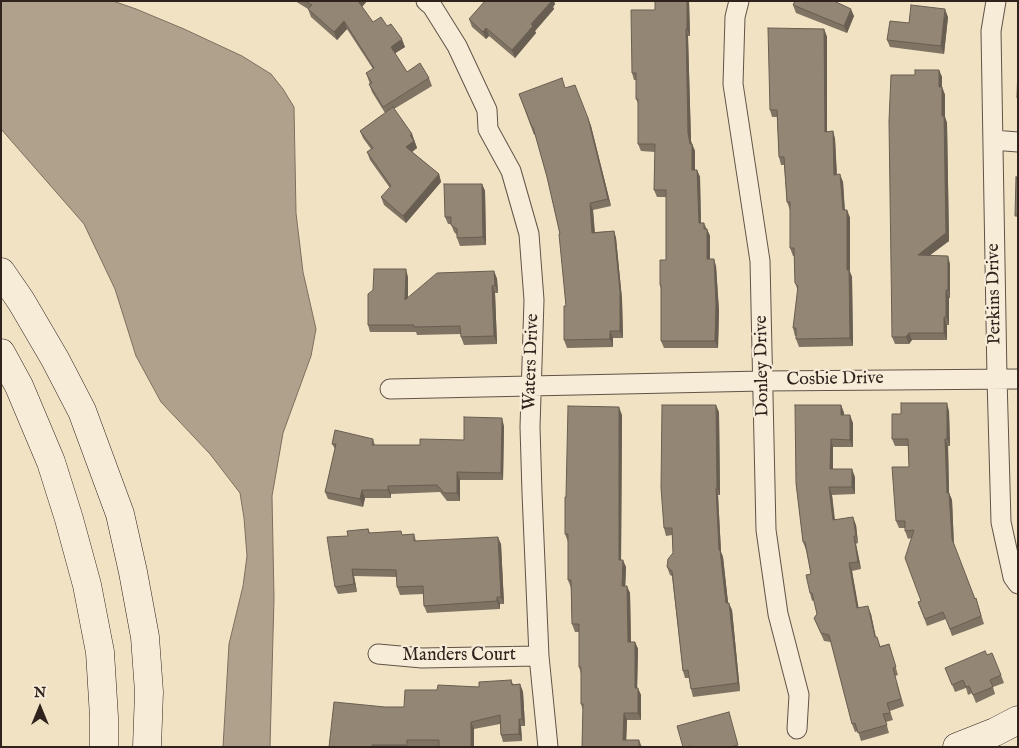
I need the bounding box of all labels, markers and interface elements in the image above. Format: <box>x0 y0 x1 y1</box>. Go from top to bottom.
street label: Perkins Drive <box>983 243 1007 345</box>
street label: Waters Drive <box>520 313 544 411</box>
street label: Donley Drive <box>751 315 775 417</box>
street label: Cosbie Drive <box>786 368 884 392</box>
street label: Manders Court <box>402 645 516 667</box>
north arrow <box>15 683 65 733</box>
text: N <box>34 684 46 702</box>

